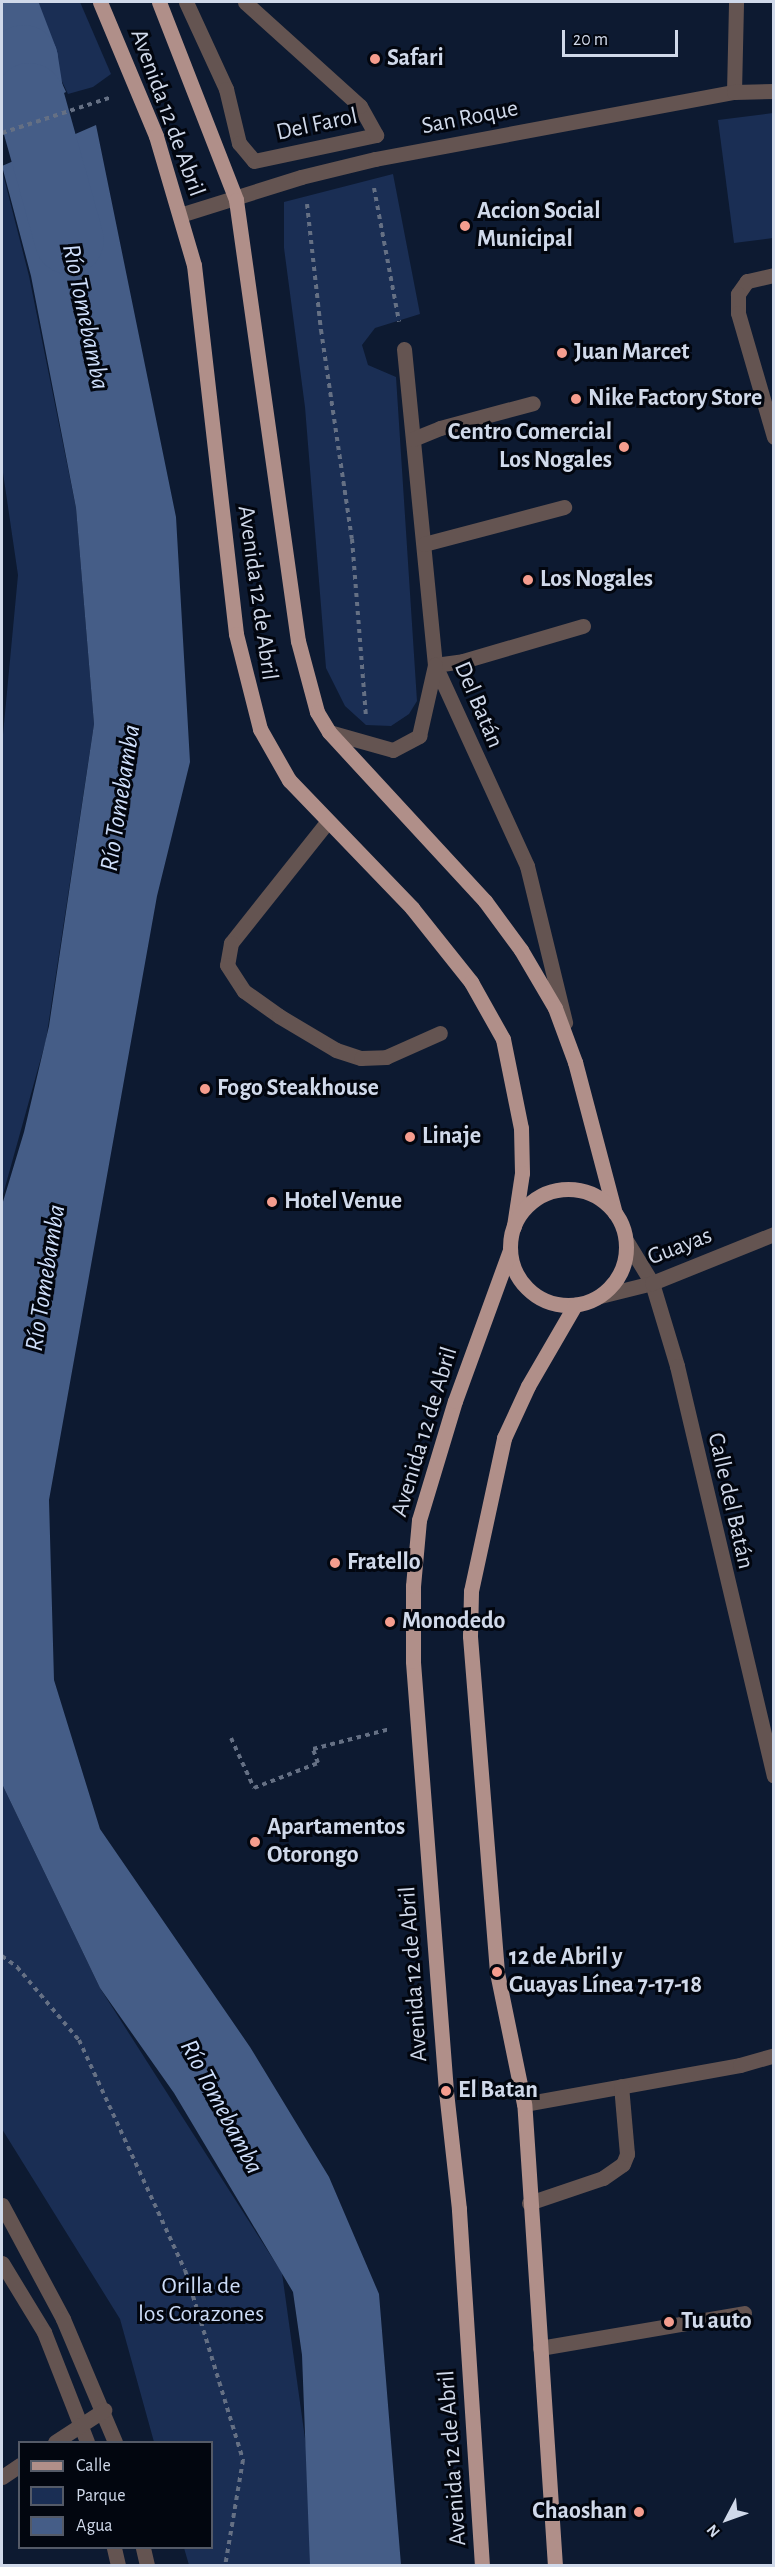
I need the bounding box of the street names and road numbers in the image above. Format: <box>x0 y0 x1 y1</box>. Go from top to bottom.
street label: Avenida 12 de Abril <box>123 25 211 201</box>
street label: San Roque <box>419 95 521 141</box>
street label: Del Farol <box>274 102 360 148</box>
street label: Avenida 12 de Abril <box>230 504 284 682</box>
street label: Del Batán <box>447 657 509 753</box>
street label: Guayas <box>644 1222 716 1272</box>
street label: Avenida 12 de Abril <box>385 1344 465 1520</box>
street label: Calle del Batán <box>700 1430 760 1572</box>
street label: Avenida 12 de Abril <box>393 1885 435 2063</box>
street label: Avenida 12 de Abril <box>432 2369 474 2547</box>

